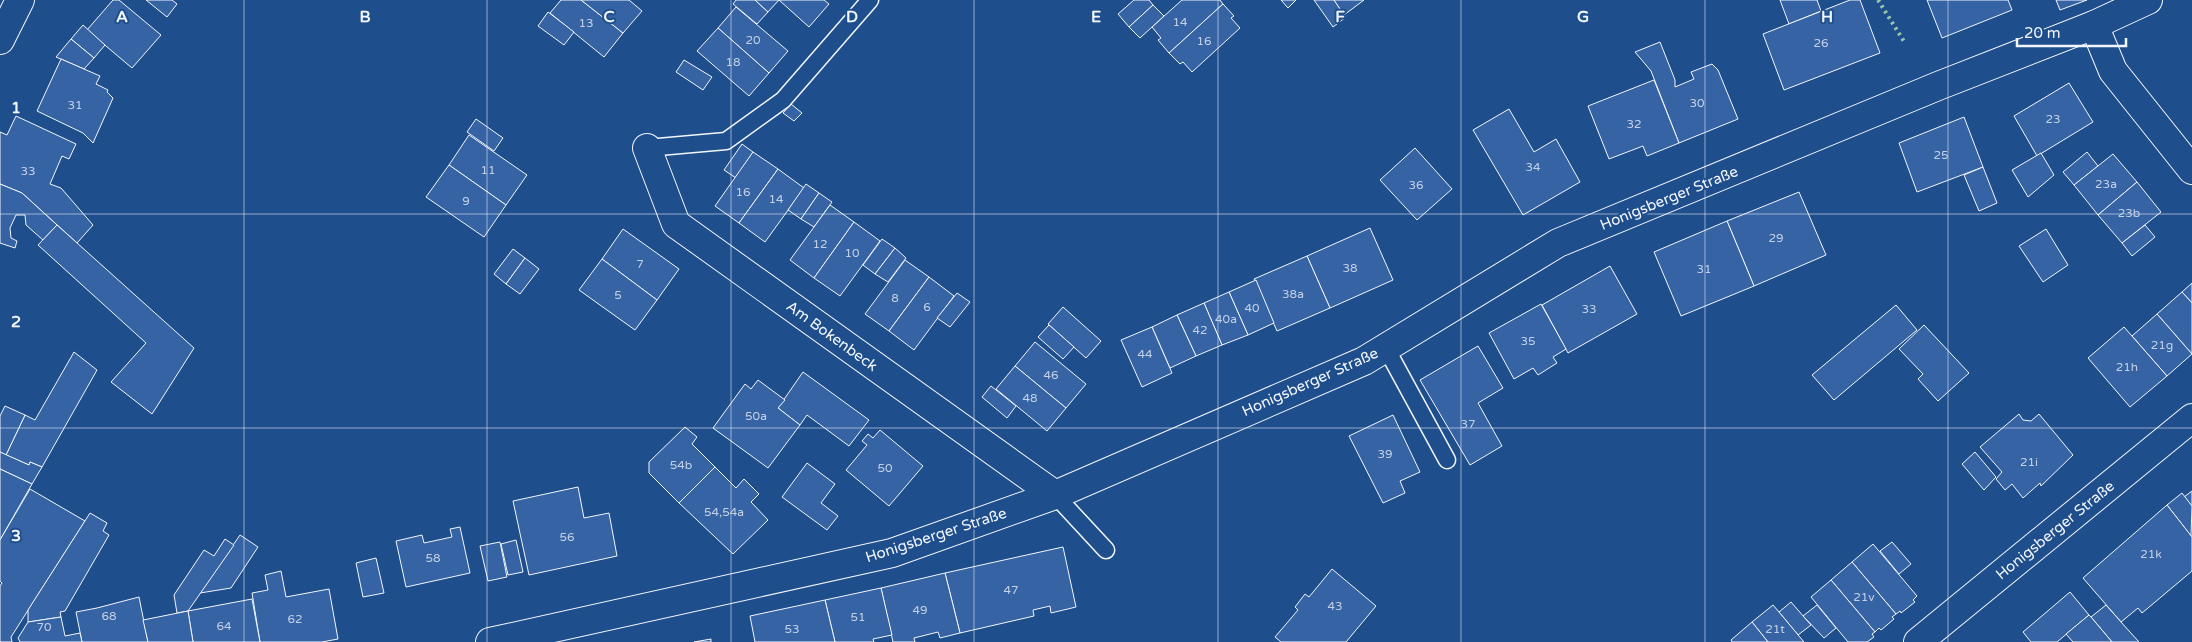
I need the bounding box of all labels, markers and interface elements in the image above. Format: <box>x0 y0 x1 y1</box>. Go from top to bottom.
text: A <box>116 7 128 27</box>
text: B <box>359 7 371 27</box>
text: C <box>603 7 615 27</box>
text: D <box>846 7 858 27</box>
text: E <box>1091 7 1101 27</box>
text: F <box>1335 7 1345 27</box>
text: G <box>1577 7 1589 27</box>
text: H <box>1821 7 1833 27</box>
house number: 14 <box>1172 15 1188 29</box>
scale bar <box>2017 15 2126 47</box>
house number: 13 <box>578 16 594 30</box>
text: 20 m <box>2024 24 2061 42</box>
house number: 20 <box>745 33 761 47</box>
house number: 16 <box>1196 34 1212 48</box>
house number: 26 <box>1813 36 1829 50</box>
house number: 18 <box>725 55 741 69</box>
house number: 30 <box>1689 96 1705 110</box>
text: 1 <box>11 98 21 118</box>
house number: 31 <box>67 98 83 112</box>
house number: 23 <box>2045 112 2061 126</box>
house number: 32 <box>1626 117 1642 131</box>
house number: 25 <box>1933 148 1949 162</box>
house number: 34 <box>1525 160 1541 174</box>
street label: Honigsberger Straße <box>1597 162 1741 234</box>
house number: 11 <box>480 163 496 177</box>
house number: 33 <box>20 164 36 178</box>
house number: 23a <box>2095 177 2117 191</box>
house number: 36 <box>1408 178 1424 192</box>
house number: 16 <box>735 185 751 199</box>
house number: 14 <box>768 192 784 206</box>
house number: 9 <box>462 194 470 208</box>
house number: 23b <box>2118 206 2140 220</box>
house number: 29 <box>1768 231 1784 245</box>
house number: 12 <box>812 237 828 251</box>
house number: 10 <box>844 246 860 260</box>
house number: 7 <box>636 257 644 271</box>
house number: 38 <box>1342 261 1358 275</box>
house number: 31 <box>1696 262 1712 276</box>
house number: 38a <box>1282 287 1304 301</box>
house number: 5 <box>614 288 622 302</box>
house number: 8 <box>891 291 899 305</box>
street label: Am Bokenbeck <box>783 297 881 375</box>
house number: 6 <box>923 300 931 314</box>
house number: 40 <box>1244 301 1260 315</box>
house number: 33 <box>1581 302 1597 316</box>
text: 2 <box>11 312 21 332</box>
house number: 40a <box>1215 312 1237 326</box>
house number: 42 <box>1192 323 1208 337</box>
house number: 35 <box>1520 334 1536 348</box>
house number: 21g <box>2151 338 2173 352</box>
street label: Honigsberger Straße <box>1239 344 1381 420</box>
house number: 44 <box>1137 347 1153 361</box>
house number: 21h <box>2116 360 2138 374</box>
house number: 46 <box>1043 368 1059 382</box>
house number: 48 <box>1022 391 1038 405</box>
house number: 50a <box>745 409 767 423</box>
house number: 37 <box>1460 417 1476 431</box>
house number: 39 <box>1377 447 1393 461</box>
house number: 21i <box>2020 455 2038 469</box>
house number: 54b <box>670 458 692 472</box>
house number: 50 <box>877 461 893 475</box>
street label: Honigsberger Straße <box>1992 477 2118 583</box>
street label: Honigsberger Straße <box>863 504 1009 566</box>
house number: 54,54a <box>704 505 744 519</box>
text: 3 <box>11 526 21 546</box>
house number: 56 <box>559 530 575 544</box>
house number: 21k <box>2140 547 2162 561</box>
house number: 58 <box>425 551 441 565</box>
house number: 47 <box>1003 583 1019 597</box>
house number: 21v <box>1853 590 1875 604</box>
house number: 43 <box>1327 599 1343 613</box>
house number: 49 <box>912 603 928 617</box>
house number: 68 <box>101 609 117 623</box>
house number: 51 <box>850 610 866 624</box>
house number: 62 <box>287 612 303 626</box>
house number: 64 <box>216 619 232 633</box>
house number: 70 <box>36 620 52 634</box>
house number: 53 <box>784 622 800 636</box>
house number: 21t <box>1765 622 1785 636</box>

